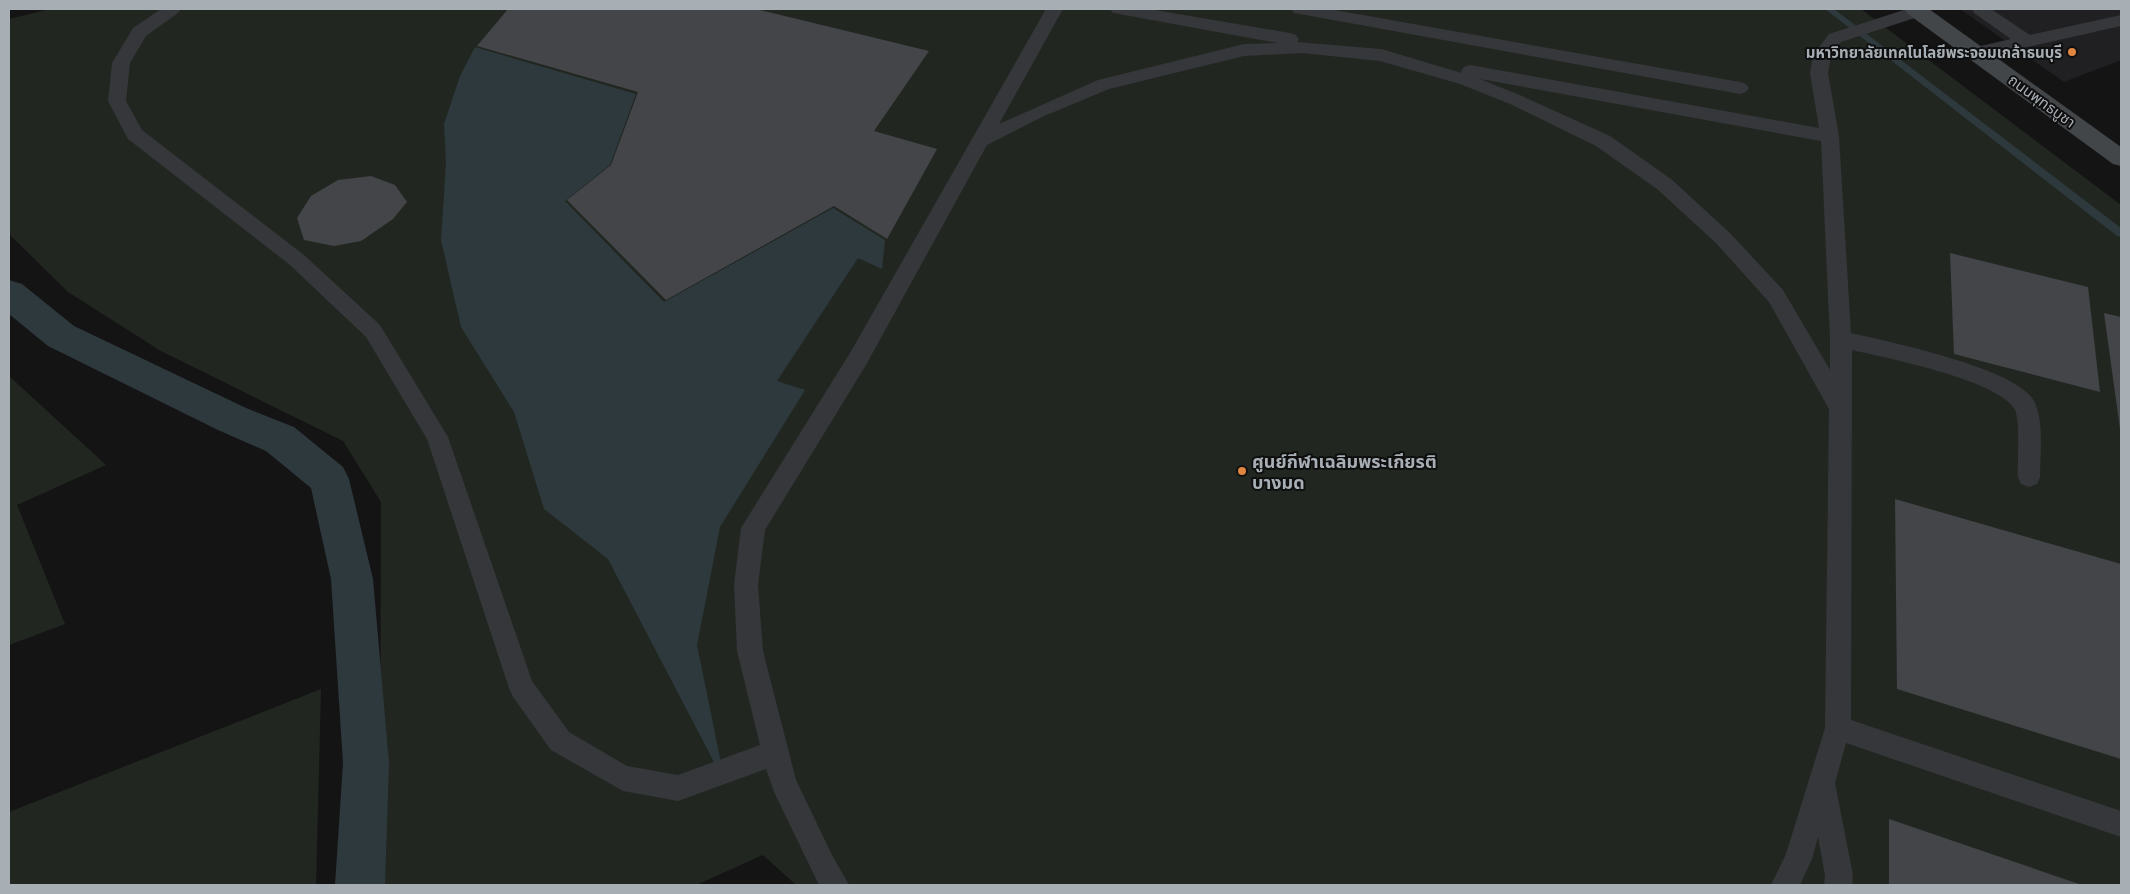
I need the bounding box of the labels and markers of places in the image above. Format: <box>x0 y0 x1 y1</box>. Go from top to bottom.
place label: มหาวิทยาลัยเทคโนโลยีพระจอมเกล้าธนบุรี <box>1806 43 2062 62</box>
marker: มหาวิทยาลัยเทคโนโลยีพระจอมเกล้าธนบุรี <box>2066 46 2078 58</box>
place label: ศูนย์กีฬาเฉลิมพระเกียรติ บางมด <box>1252 450 1437 494</box>
marker: ศูนย์กีฬาเฉลิมพระเกียรติ บางมด <box>1236 465 1248 477</box>

